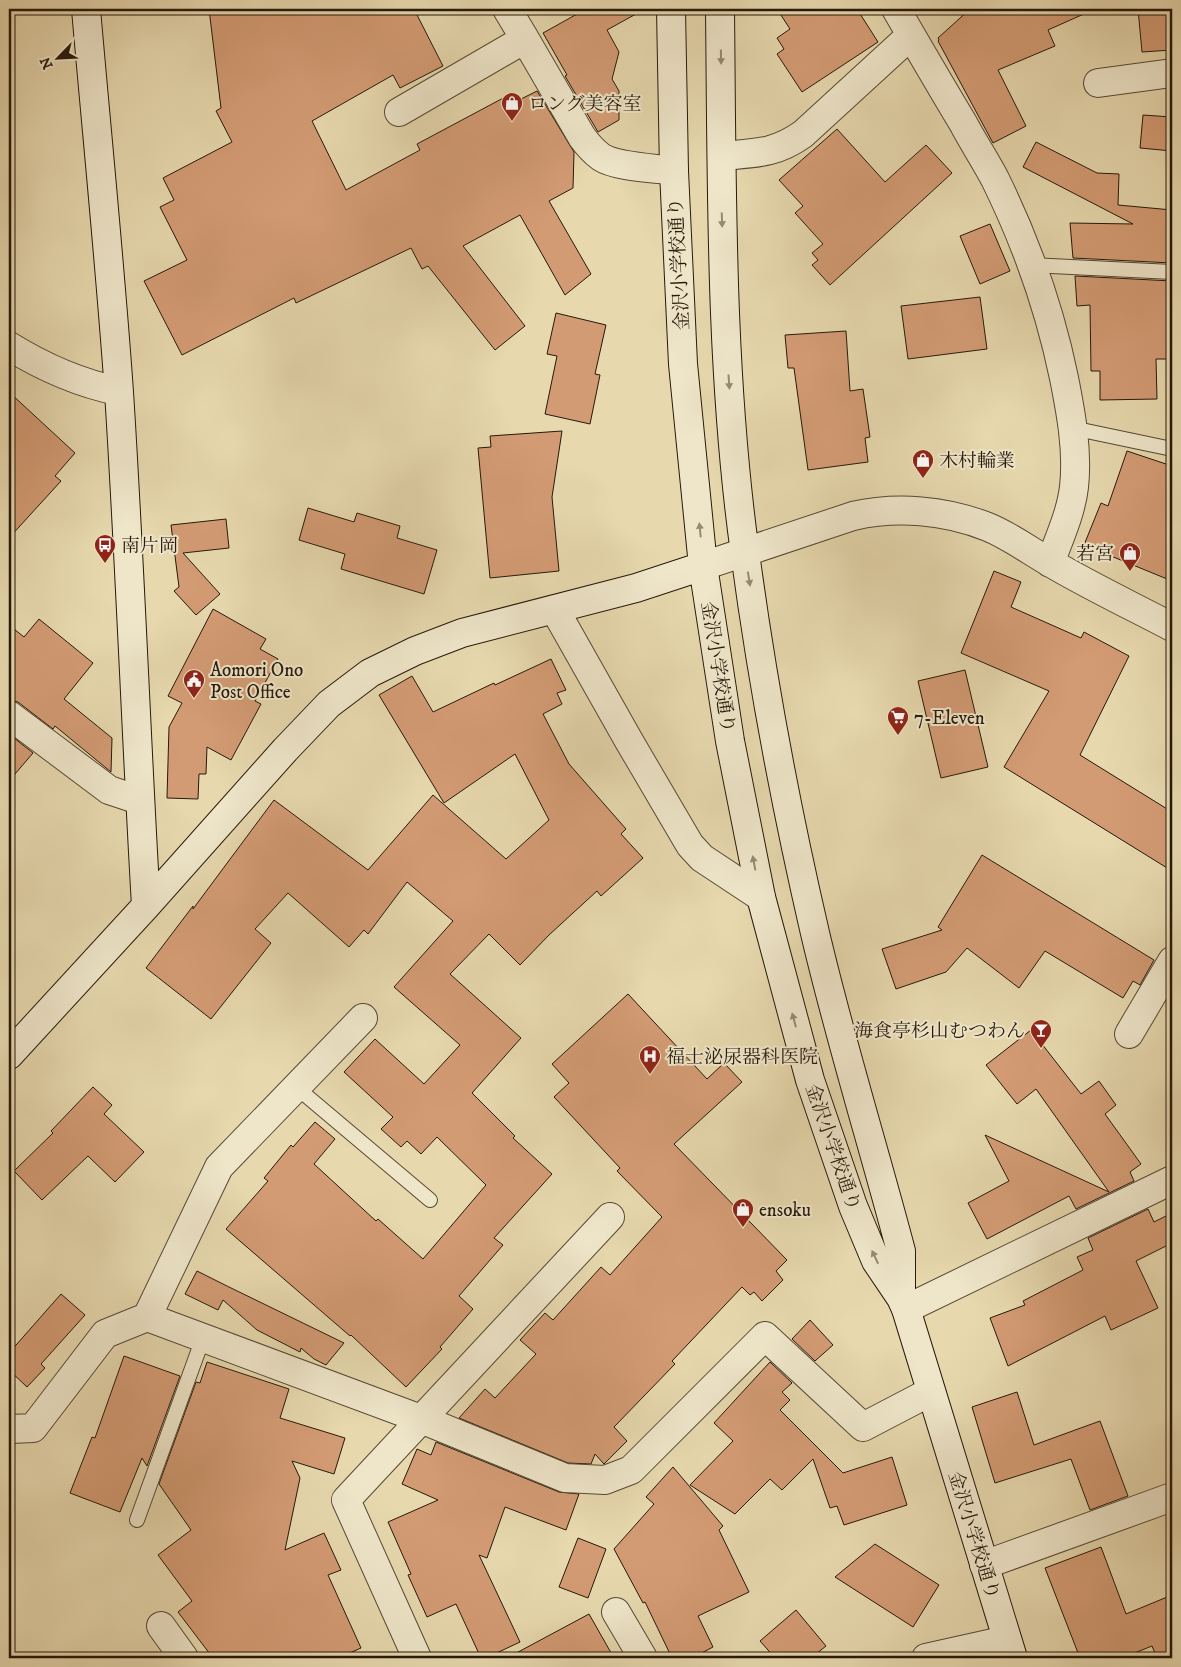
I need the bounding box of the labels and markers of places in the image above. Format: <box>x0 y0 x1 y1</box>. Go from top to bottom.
shop icon: ロング美容室 <box>500 91 524 122</box>
place label: ロング美容室 <box>528 93 642 116</box>
shop icon: 木村輪業 <box>911 448 935 479</box>
place label: 木村輪業 <box>939 450 1015 473</box>
bus stop icon: 南片岡 <box>93 533 117 564</box>
place label: 南片岡 <box>121 535 178 558</box>
shop icon: 若宮 <box>1118 541 1142 572</box>
place label: 若宮 <box>1076 543 1114 566</box>
place label: Aomori Ono Post Office <box>210 659 303 704</box>
public building icon: Aomori Ono Post Office <box>182 668 206 699</box>
supermarket icon: 7-Eleven <box>886 705 910 736</box>
place label: 7-Eleven <box>914 707 985 730</box>
bar icon: 海食亭杉山むつわん <box>1029 1018 1053 1049</box>
place label: 海食亭杉山むつわん <box>854 1020 1025 1043</box>
hospital icon: 福士泌尿器科医院 <box>638 1044 662 1075</box>
place label: 福士泌尿器科医院 <box>666 1046 818 1069</box>
shop icon: ensoku <box>731 1197 755 1228</box>
place label: ensoku <box>759 1199 811 1222</box>

